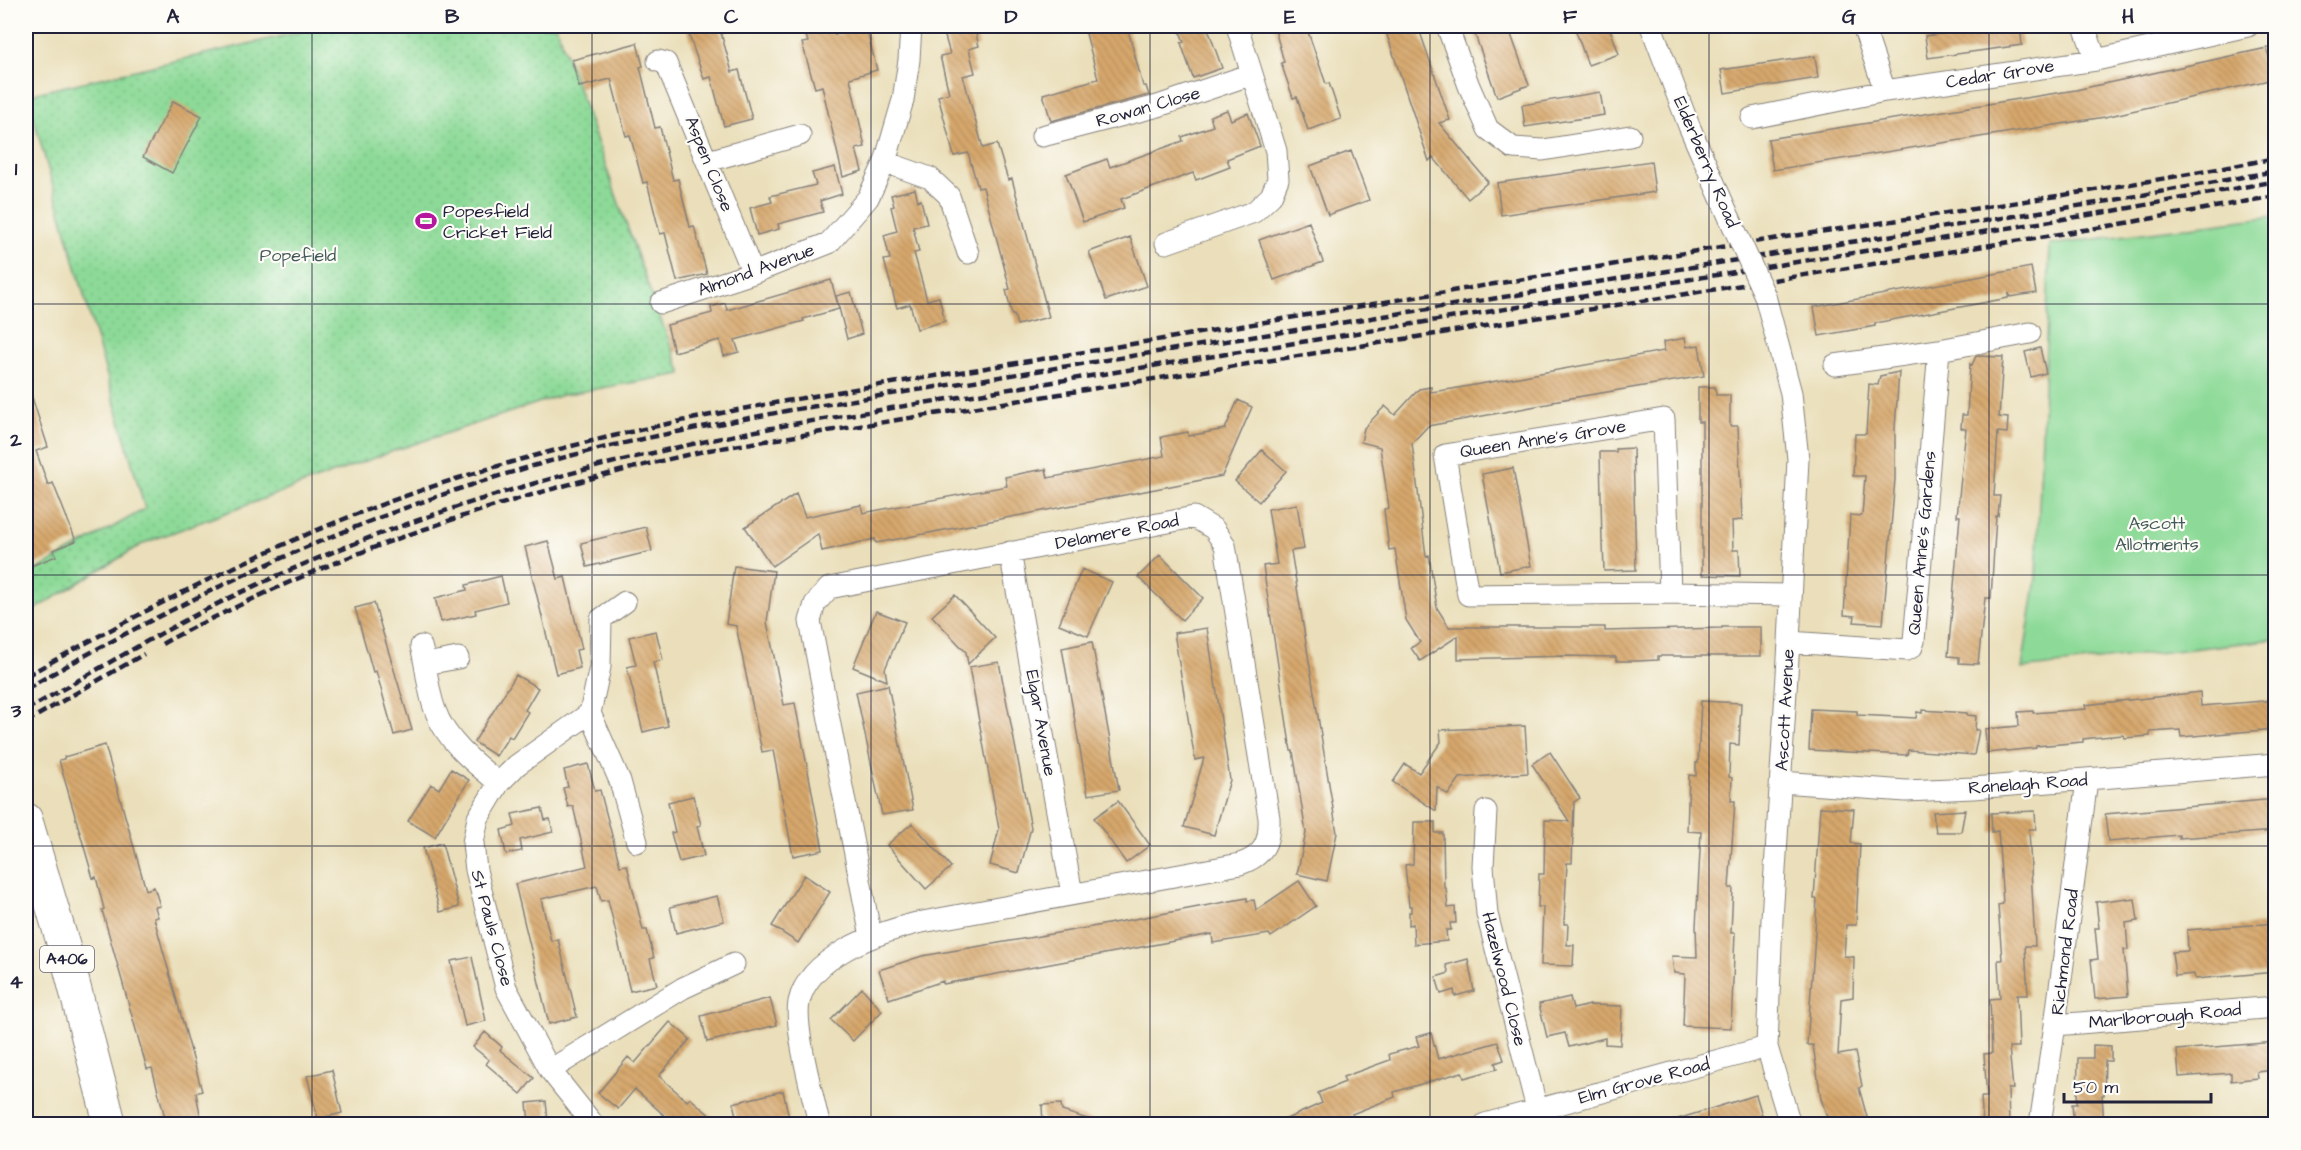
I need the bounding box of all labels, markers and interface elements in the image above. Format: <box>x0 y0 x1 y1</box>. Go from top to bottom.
text: A <box>167 3 180 31</box>
text: B <box>445 3 460 31</box>
text: C <box>724 3 739 31</box>
text: D <box>1005 3 1018 31</box>
text: E <box>1284 3 1296 31</box>
text: F <box>1563 3 1578 31</box>
text: G <box>1842 3 1856 31</box>
text: H <box>2122 3 2134 31</box>
street label: Cedar Grove <box>1944 53 2056 95</box>
street label: Rowan Close <box>1093 80 1203 134</box>
street label: Elderberry Road <box>1666 92 1745 232</box>
street label: Aspen Close <box>678 112 740 216</box>
text: 1 <box>15 155 18 183</box>
place label: Popesfield Cricket Field <box>443 199 552 245</box>
sports icon: Popesfield Cricket Field <box>414 209 438 233</box>
street label: Almond Avenue <box>694 237 818 303</box>
park label: Popefield <box>260 243 336 268</box>
street label: Queen Anne's Grove <box>1458 413 1628 464</box>
text: 2 <box>9 426 22 454</box>
street label: Queen Anne's Gardens <box>1902 450 1942 636</box>
street label: Delamere Road <box>1053 508 1181 556</box>
park label: Ascott Allotments <box>2115 511 2199 557</box>
street label: Ascott Avenue <box>1769 648 1801 772</box>
street label: Elgar Avenue <box>1018 668 1063 779</box>
text: 3 <box>10 697 22 725</box>
street label: Ranelagh Road <box>1968 767 2089 802</box>
street label: St Pauls Close <box>464 867 520 989</box>
street label: Richmond Road <box>2045 888 2085 1016</box>
street label: Hazelwood Close <box>1475 909 1533 1049</box>
road number: A406 <box>40 946 94 972</box>
text: 4 <box>9 968 23 996</box>
street label: Marlborough Road <box>2088 997 2242 1036</box>
street label: Elm Grove Road <box>1576 1051 1712 1111</box>
scale bar <box>2064 1066 2211 1104</box>
text: 50 m <box>2073 1075 2118 1100</box>

